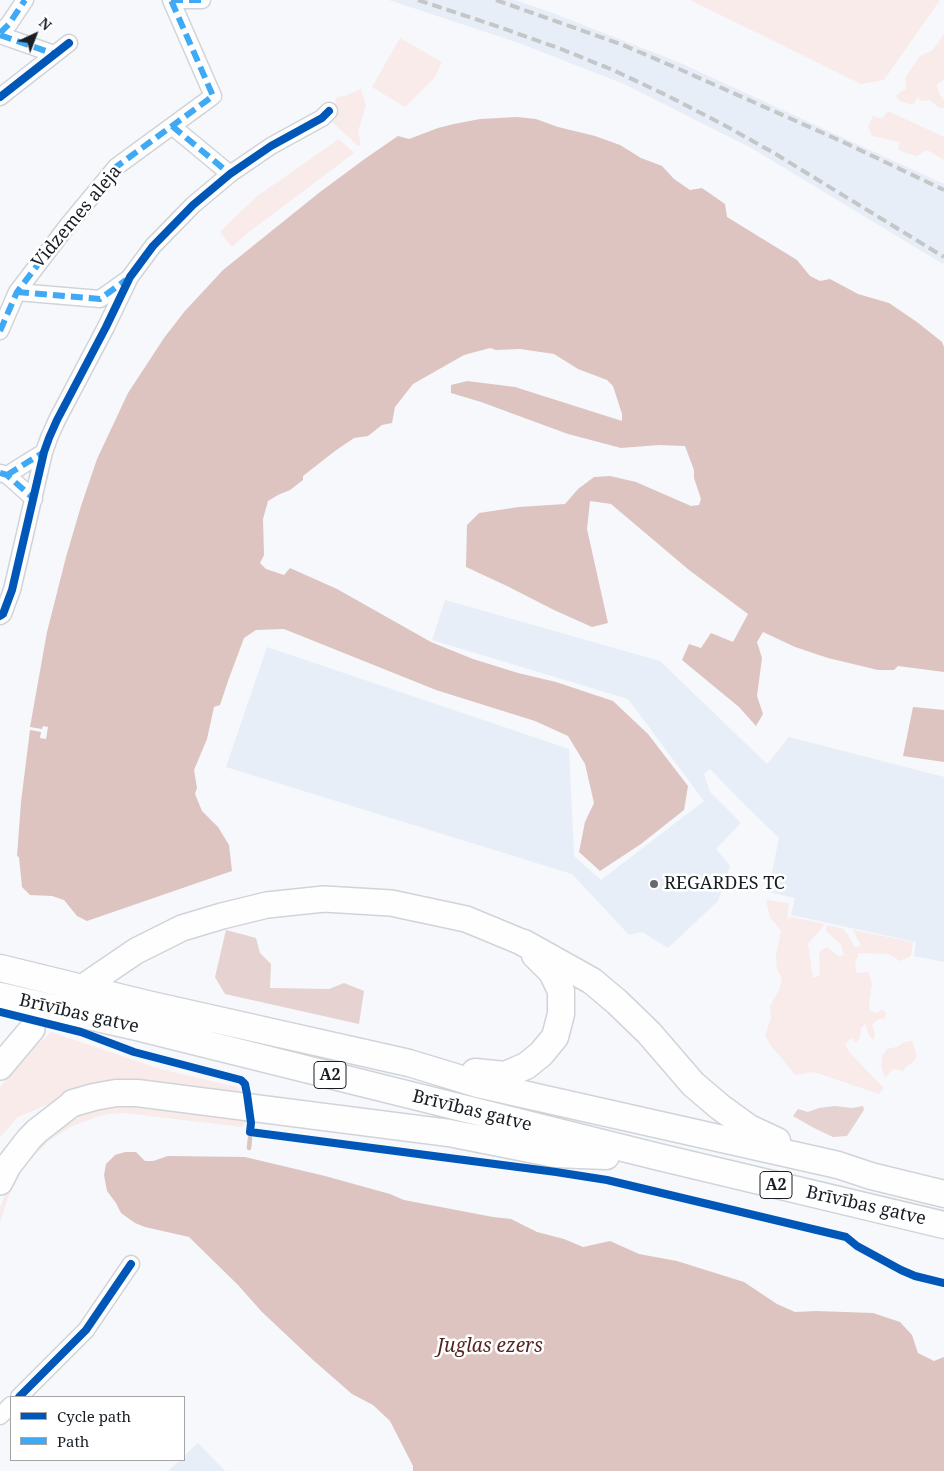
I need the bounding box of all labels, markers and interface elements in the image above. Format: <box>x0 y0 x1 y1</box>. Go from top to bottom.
north arrow <box>10 10 60 60</box>
text: N <box>35 13 56 34</box>
street label: Vidzemes aleja <box>28 161 126 273</box>
place label: REGARDES TC <box>664 873 785 895</box>
marker: REGARDES TC <box>648 878 660 890</box>
street label: Brīvības gatve <box>17 990 141 1038</box>
road number: A2 <box>314 1062 346 1088</box>
street label: Brīvības gatve <box>410 1086 534 1136</box>
road number: A2 <box>760 1172 792 1198</box>
street label: Brīvības gatve <box>804 1182 928 1230</box>
water label: Juglas ezers <box>437 1336 543 1358</box>
legend <box>10 1396 185 1461</box>
text: Cycle path <box>57 1406 131 1426</box>
text: Path <box>57 1431 89 1451</box>

